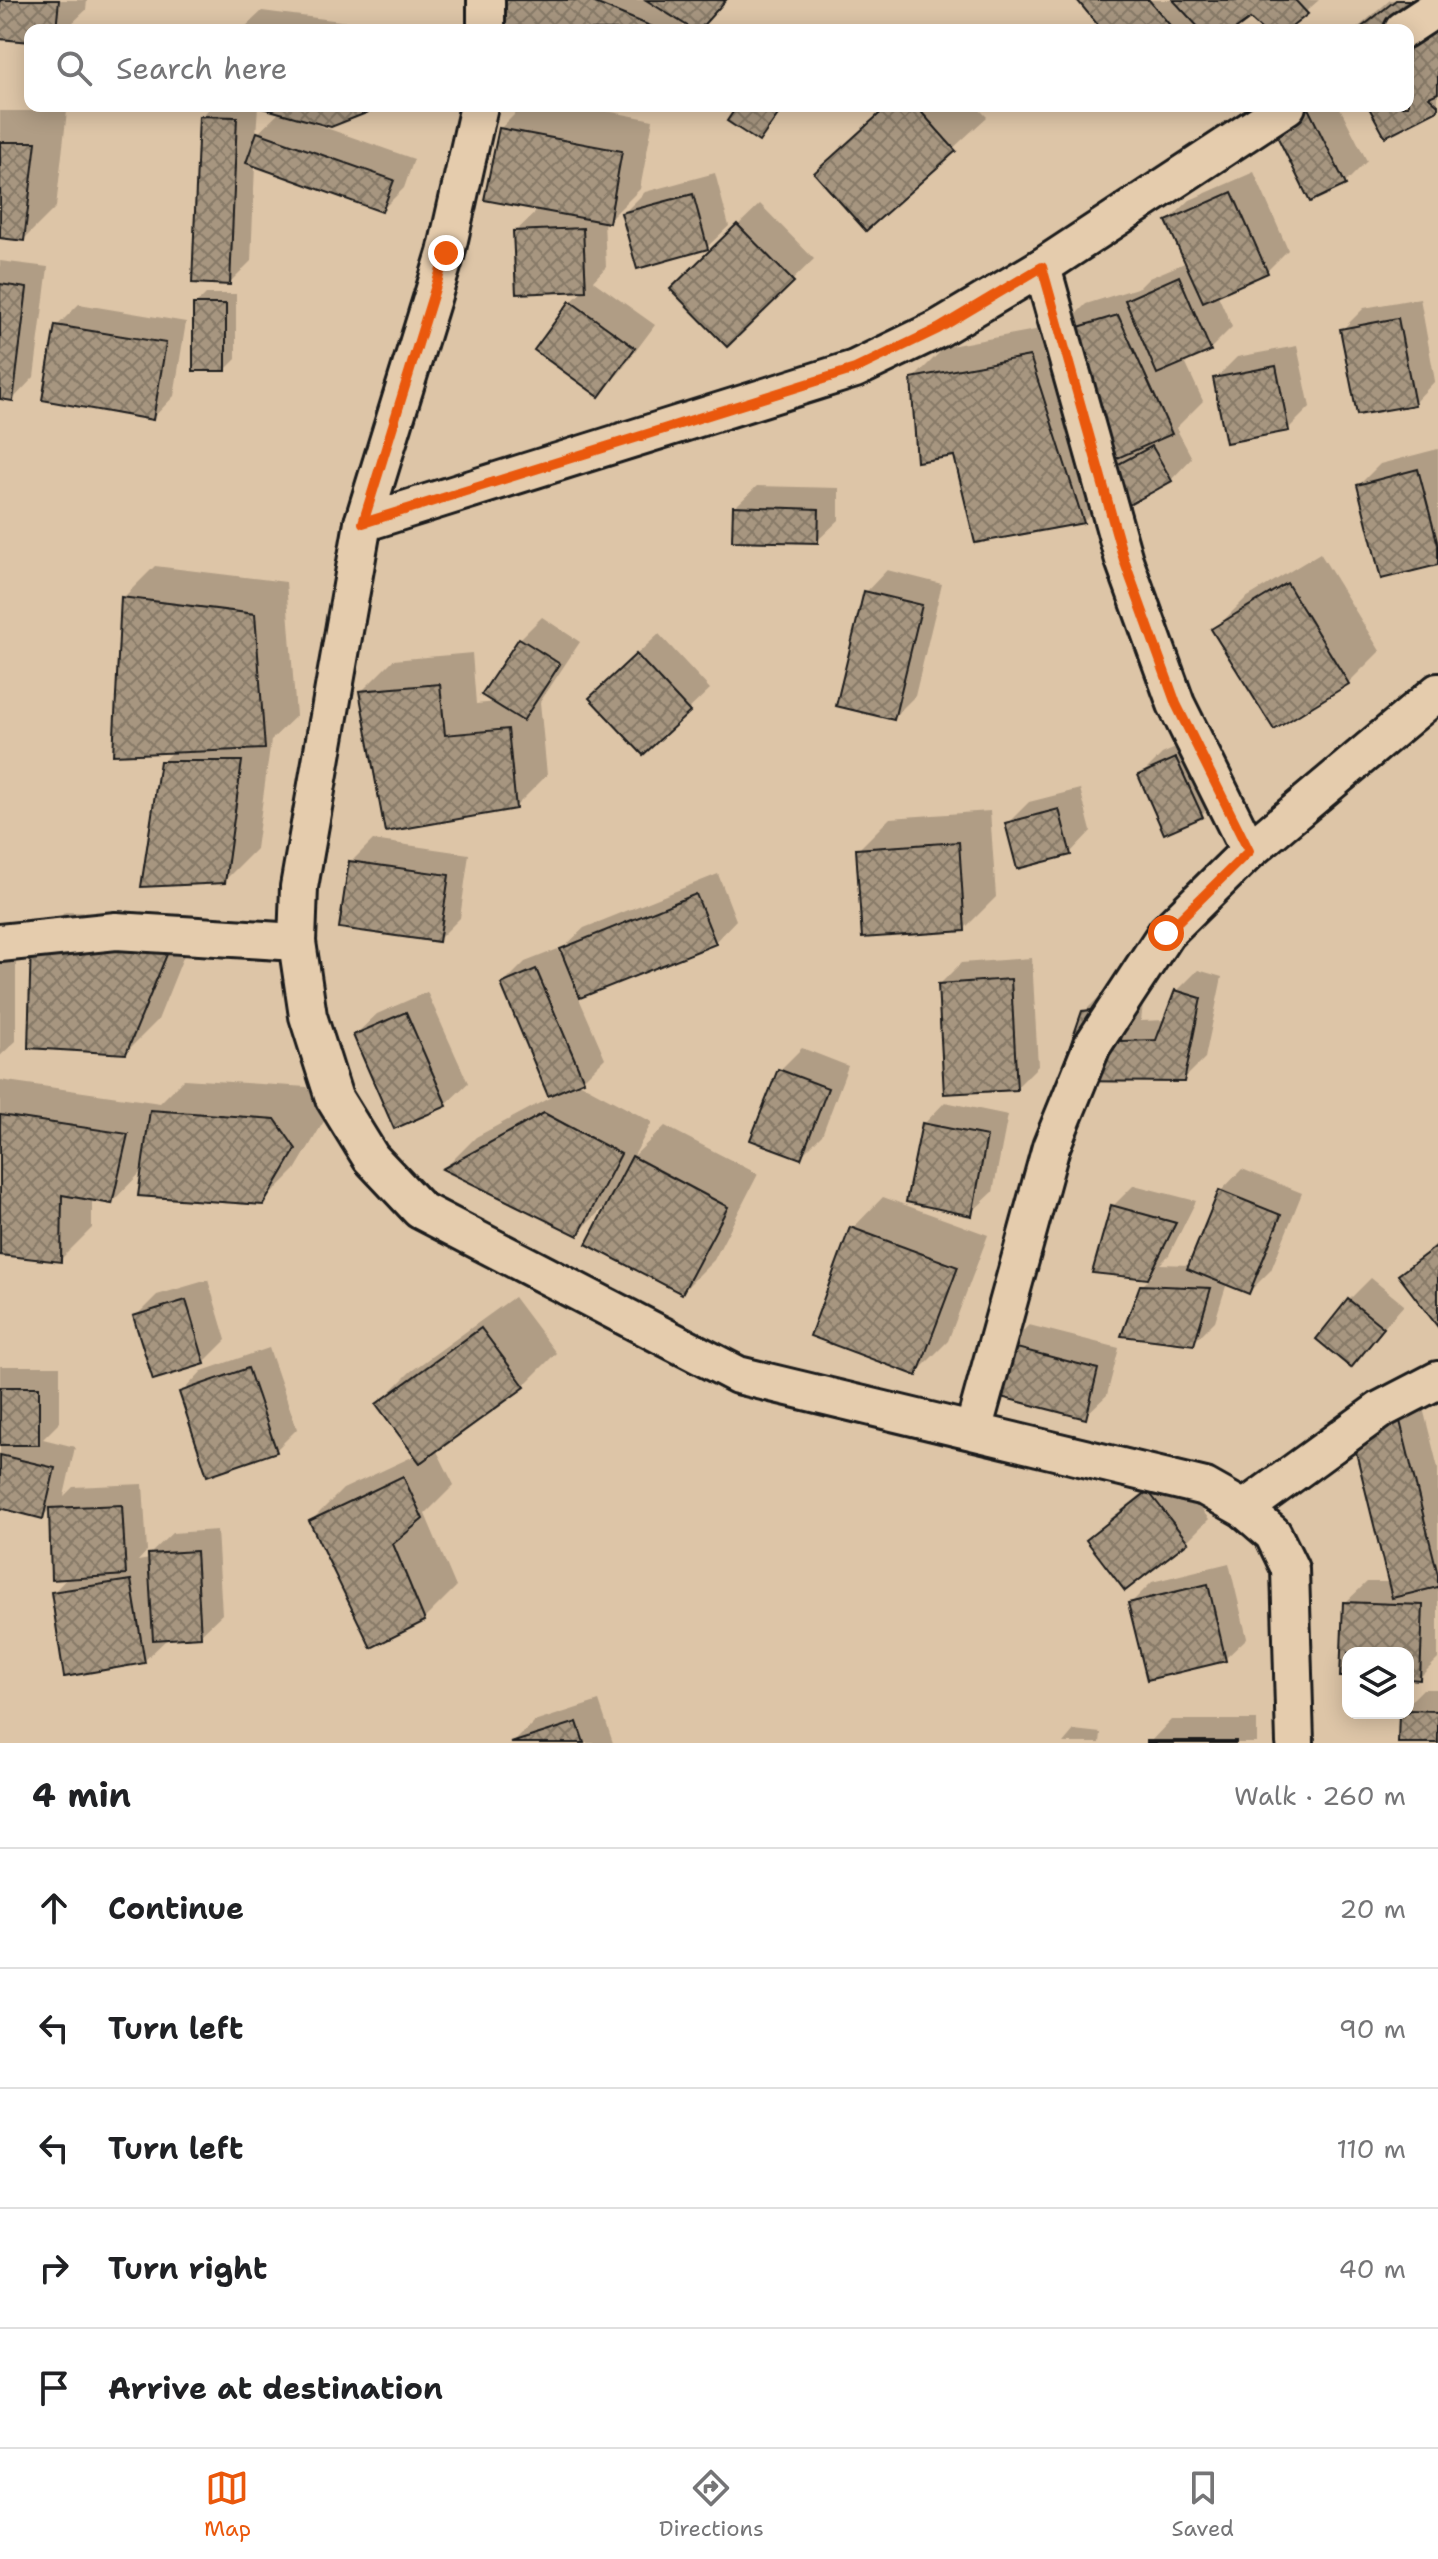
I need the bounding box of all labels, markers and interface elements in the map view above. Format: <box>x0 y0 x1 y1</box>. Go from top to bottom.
search box <box>24 24 1414 112</box>
icon: search <box>52 46 96 90</box>
text: Search here <box>116 48 287 89</box>
route end <box>428 235 464 271</box>
route start <box>1148 915 1184 951</box>
map controls <box>1342 1647 1414 1719</box>
button: layers <box>1342 1647 1414 1719</box>
text: 4 min <box>32 1772 131 1818</box>
text: Walk · 260 m <box>1234 1778 1406 1813</box>
icon: ahead <box>32 1886 76 1930</box>
text: Continue <box>108 1888 244 1929</box>
text: 20 m <box>1339 1891 1406 1926</box>
icon: left <box>32 2006 76 2050</box>
text: Turn left <box>108 2008 243 2049</box>
text: 90 m <box>1339 2011 1406 2046</box>
icon: left <box>32 2126 76 2170</box>
text: Turn left <box>108 2128 243 2169</box>
text: 110 m <box>1336 2131 1406 2166</box>
icon: right <box>32 2246 76 2290</box>
text: Turn right <box>108 2248 267 2289</box>
text: 40 m <box>1339 2251 1406 2286</box>
icon: arrive <box>32 2366 76 2410</box>
text: Arrive at destination <box>108 2368 443 2409</box>
tab: Map <box>204 2466 251 2543</box>
tab: Directions <box>659 2466 764 2543</box>
tab: Saved <box>1172 2466 1234 2543</box>

